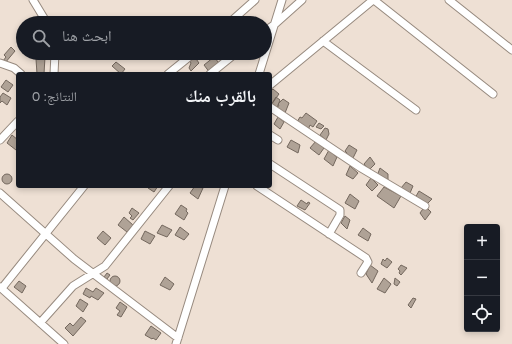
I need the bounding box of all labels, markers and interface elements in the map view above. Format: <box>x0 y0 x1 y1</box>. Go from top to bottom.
search box <box>16 16 272 60</box>
icon: search <box>30 27 52 49</box>
text: ابحث هنا <box>62 27 112 45</box>
text: بالقرب منك <box>185 86 256 107</box>
text: النتائج: 0 <box>32 89 77 105</box>
map controls <box>464 224 500 332</box>
button: + <box>464 224 500 260</box>
button: − <box>464 260 500 296</box>
button: locate <box>464 296 500 332</box>

